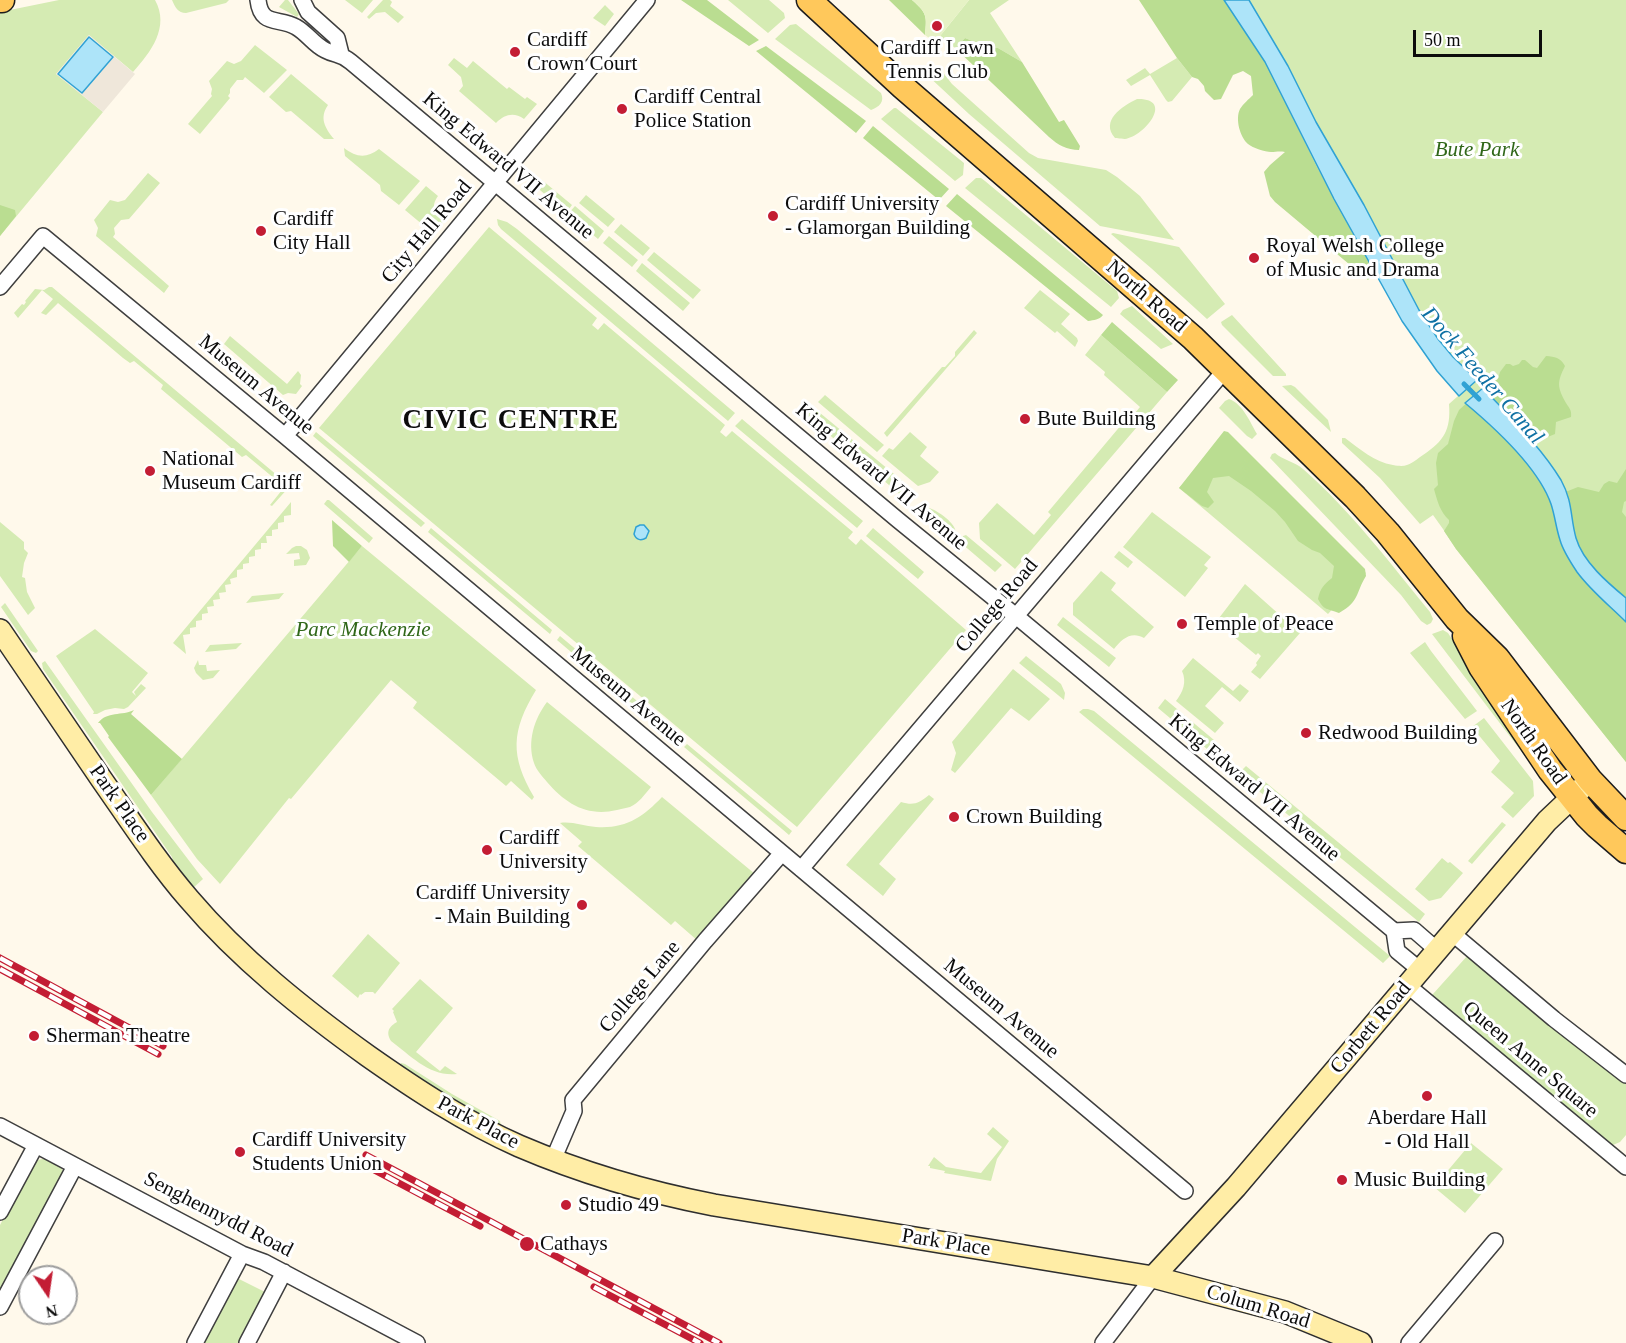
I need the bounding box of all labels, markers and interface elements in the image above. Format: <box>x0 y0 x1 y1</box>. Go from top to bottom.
scale bar <box>1416 18 1545 56</box>
marker: Cardiff Lawn Tennis Club <box>930 19 944 33</box>
place label: Cardiff Crown Court <box>527 27 637 77</box>
text: 50 m <box>1424 30 1461 50</box>
place label: Cardiff Lawn Tennis Club <box>880 35 994 85</box>
marker: Cardiff Crown Court <box>508 45 522 59</box>
place label: Cardiff Central Police Station <box>634 84 761 134</box>
street label: King Edward VII Avenue <box>417 87 599 245</box>
marker: Cardiff Central Police Station <box>615 102 629 116</box>
park label: Bute Park <box>1435 137 1519 163</box>
street label: City Hall Road <box>376 175 478 289</box>
place label: Cardiff University - Glamorgan Building <box>785 191 970 241</box>
place label: Cardiff City Hall <box>273 206 351 256</box>
marker: Cardiff University - Glamorgan Building <box>766 209 780 223</box>
marker: Cardiff City Hall <box>254 224 268 238</box>
place label: Royal Welsh College of Music and Drama <box>1266 233 1444 283</box>
marker: Royal Welsh College of Music and Drama <box>1247 251 1261 265</box>
street label: North Road <box>1101 255 1191 339</box>
water label: Dock Feeder Canal <box>1415 302 1549 450</box>
street label: Museum Avenue <box>193 330 319 440</box>
street label: King Edward VII Avenue <box>790 398 972 556</box>
district label: CIVIC CENTRE <box>403 405 619 437</box>
place label: Bute Building <box>1037 406 1155 432</box>
marker: Bute Building <box>1018 412 1032 426</box>
place label: National Museum Cardiff <box>162 446 301 496</box>
marker: National Museum Cardiff <box>143 464 157 478</box>
street label: College Road <box>950 554 1044 658</box>
place label: Temple of Peace <box>1194 611 1334 637</box>
park label: Parc Mackenzie <box>295 617 431 643</box>
marker: Temple of Peace <box>1175 617 1189 631</box>
street label: Museum Avenue <box>565 642 691 752</box>
street label: North Road <box>1494 694 1572 790</box>
street label: King Edward VII Avenue <box>1163 709 1345 867</box>
place label: Redwood Building <box>1318 720 1477 746</box>
marker: Redwood Building <box>1299 726 1313 740</box>
street label: Park Place <box>83 760 155 848</box>
place label: Crown Building <box>966 804 1102 830</box>
marker: Crown Building <box>947 810 961 824</box>
place label: Cardiff University <box>499 825 588 875</box>
marker: Cardiff University <box>480 843 494 857</box>
place label: Cardiff University - Main Building <box>416 880 570 930</box>
marker: Cardiff University - Main Building <box>575 898 589 912</box>
street label: College Lane <box>594 936 686 1038</box>
street label: Museum Avenue <box>938 954 1064 1064</box>
street label: Corbett Road <box>1325 977 1417 1079</box>
street label: Queen Anne Square <box>1457 996 1603 1124</box>
place label: Sherman Theatre <box>46 1023 190 1049</box>
marker: Sherman Theatre <box>27 1029 41 1043</box>
marker: Aberdare Hall - Old Hall <box>1420 1089 1434 1103</box>
street label: Park Place <box>433 1091 523 1155</box>
place label: Aberdare Hall - Old Hall <box>1367 1105 1487 1155</box>
place label: Cardiff University Students Union <box>252 1127 406 1177</box>
marker: Cardiff University Students Union <box>233 1145 247 1159</box>
street label: Senghennydd Road <box>139 1167 297 1263</box>
place label: Music Building <box>1354 1167 1485 1193</box>
marker: Music Building <box>1335 1173 1349 1187</box>
place label: Studio 49 <box>578 1192 659 1218</box>
marker: Studio 49 <box>559 1198 573 1212</box>
street label: Park Place <box>900 1224 992 1262</box>
place label: Cathays <box>540 1231 608 1257</box>
marker: Cathays <box>518 1235 536 1253</box>
north arrow <box>18 1265 78 1325</box>
street label: Colum Road <box>1203 1279 1313 1335</box>
text: N <box>44 1301 59 1321</box>

